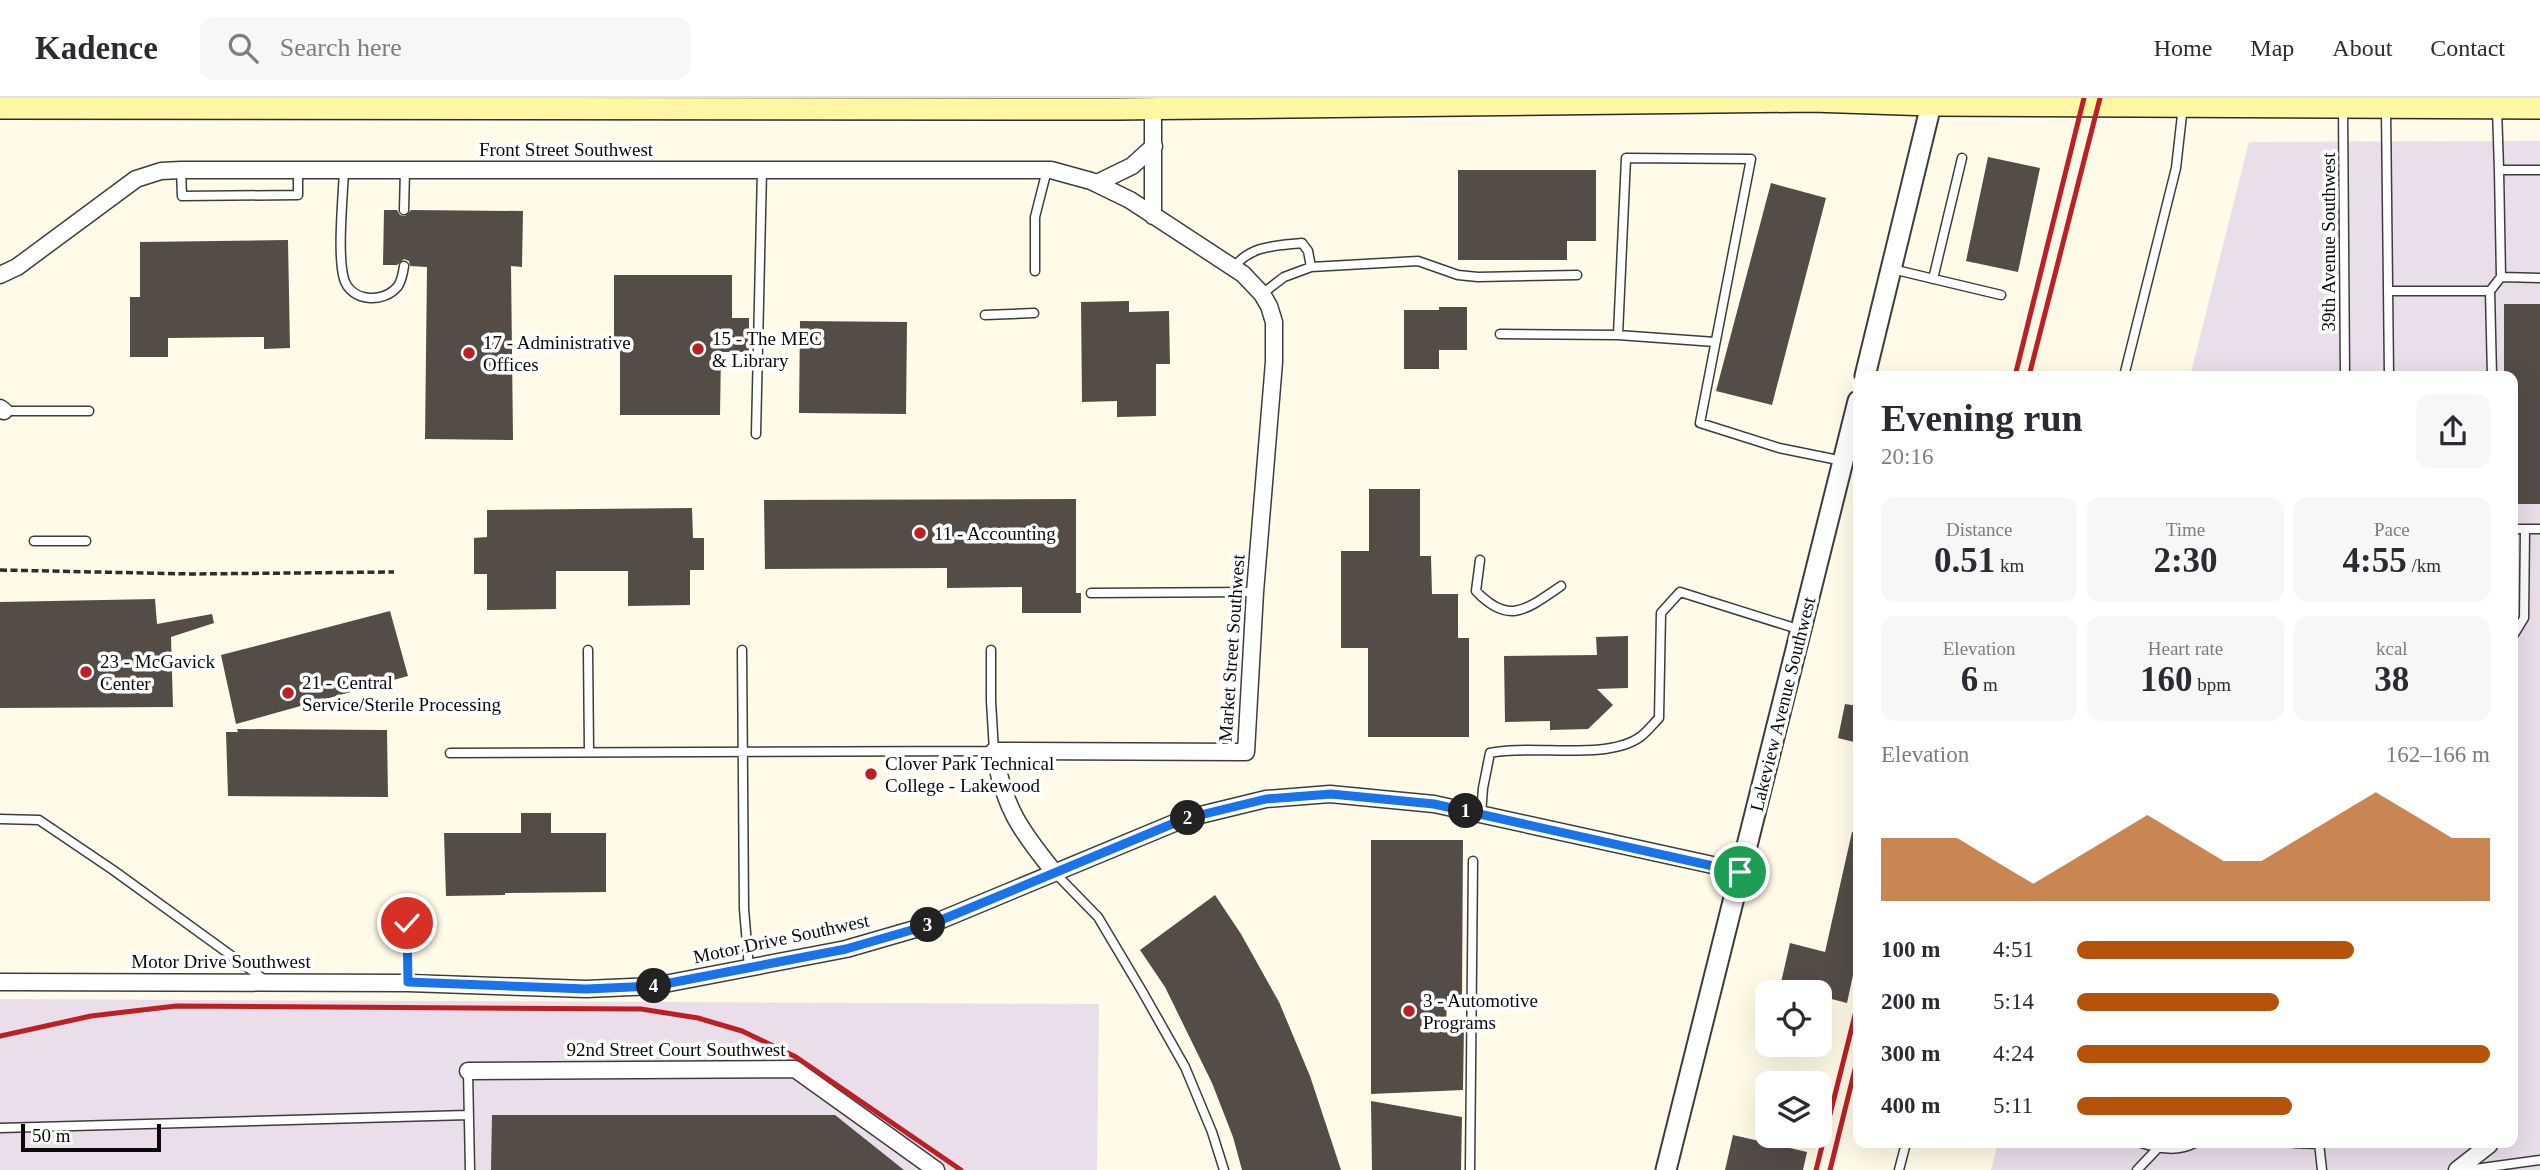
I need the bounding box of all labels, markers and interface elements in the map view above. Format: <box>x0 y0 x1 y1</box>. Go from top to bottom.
search box <box>200 17 690 80</box>
icon: search <box>224 29 262 67</box>
text: Kadence <box>35 30 158 66</box>
text: Search here <box>280 33 402 62</box>
text: Home <box>2154 35 2212 61</box>
text: Map <box>2250 35 2294 61</box>
text: About <box>2332 35 2392 61</box>
text: Contact <box>2430 35 2505 61</box>
street label: Front Street Southwest <box>479 139 654 160</box>
street label: 39th Avenue Southwest <box>2318 152 2339 332</box>
place label: 15 - The MEC & Library <box>712 328 822 371</box>
place label: 17 - Administrative Offices <box>483 332 631 375</box>
marker: 15 - The MEC & Library <box>690 341 706 357</box>
marker: 17 - Administrative Offices <box>461 345 477 361</box>
button: share <box>2416 394 2490 468</box>
text: Evening run <box>1881 397 2083 439</box>
text: 20:16 <box>1881 444 1933 469</box>
text: Distance <box>1946 519 2012 540</box>
text: Time <box>2166 519 2205 540</box>
text: Pace <box>2374 519 2410 540</box>
place label: 11 - Accounting <box>934 523 1056 544</box>
marker: 11 - Accounting <box>912 525 928 541</box>
text: 0.51 <box>1934 541 1995 580</box>
text: 2:30 <box>2153 541 2218 580</box>
text: 4:55 <box>2343 541 2407 580</box>
street label: Market Street Southwest <box>1214 553 1249 742</box>
text: km <box>1995 555 2024 576</box>
text: /km <box>2407 555 2441 576</box>
street label: Lakeview Avenue Southwest <box>1746 594 1819 813</box>
text: Elevation <box>1943 638 2016 659</box>
text: Heart rate <box>2148 638 2223 659</box>
text: kcal <box>2376 638 2408 659</box>
place label: 23 - McGavick Center <box>100 651 216 694</box>
text: 6 <box>1961 660 1978 699</box>
text: 160 <box>2140 660 2192 699</box>
text: 38 <box>2374 660 2409 699</box>
marker: 23 - McGavick Center <box>78 664 94 680</box>
place label: 21 - Central Service/Sterile Processing <box>302 672 501 715</box>
text: m <box>1978 674 1998 695</box>
text: bpm <box>2192 674 2231 695</box>
marker: 21 - Central Service/Sterile Processing <box>280 685 296 701</box>
text: Elevation <box>1881 742 1969 767</box>
text: 162–166 m <box>2386 742 2490 767</box>
place label: Clover Park Technical College - Lakewood <box>885 753 1054 796</box>
marker: Clover Park Technical College - Lakewood <box>863 766 879 782</box>
pin: 1 <box>1448 794 1484 828</box>
pin: 2 <box>1170 800 1206 836</box>
text: 1 <box>1461 800 1470 821</box>
text: 2 <box>1183 807 1192 828</box>
pin <box>1710 842 1770 902</box>
icon: arrive <box>1721 853 1759 891</box>
pin <box>377 893 437 953</box>
icon: check <box>388 904 426 942</box>
pin: 3 <box>911 908 946 942</box>
street label: Motor Drive Southwest <box>691 909 872 967</box>
text: 3 <box>923 914 932 935</box>
text: 100 m <box>1881 937 1940 962</box>
text: 4:51 <box>1993 937 2034 962</box>
street label: Motor Drive Southwest <box>131 951 311 972</box>
pin: 4 <box>636 968 672 1004</box>
text: 4 <box>649 975 658 996</box>
map controls <box>1755 980 1832 1148</box>
button: locate <box>1755 980 1832 1057</box>
text: 200 m <box>1881 989 1940 1014</box>
text: 5:14 <box>1993 989 2034 1014</box>
place label: 3 - Automotive Programs <box>1423 990 1538 1033</box>
marker: 3 - Automotive Programs <box>1401 1003 1417 1019</box>
street label: 92nd Street Court Southwest <box>566 1039 786 1060</box>
text: 300 m <box>1881 1041 1940 1066</box>
text: 4:24 <box>1993 1041 2034 1066</box>
button: layers <box>1755 1071 1832 1148</box>
text: 400 m <box>1881 1093 1940 1118</box>
text: 5:11 <box>1993 1093 2033 1118</box>
scale bar <box>21 1121 161 1153</box>
text: 50 m <box>32 1125 71 1146</box>

